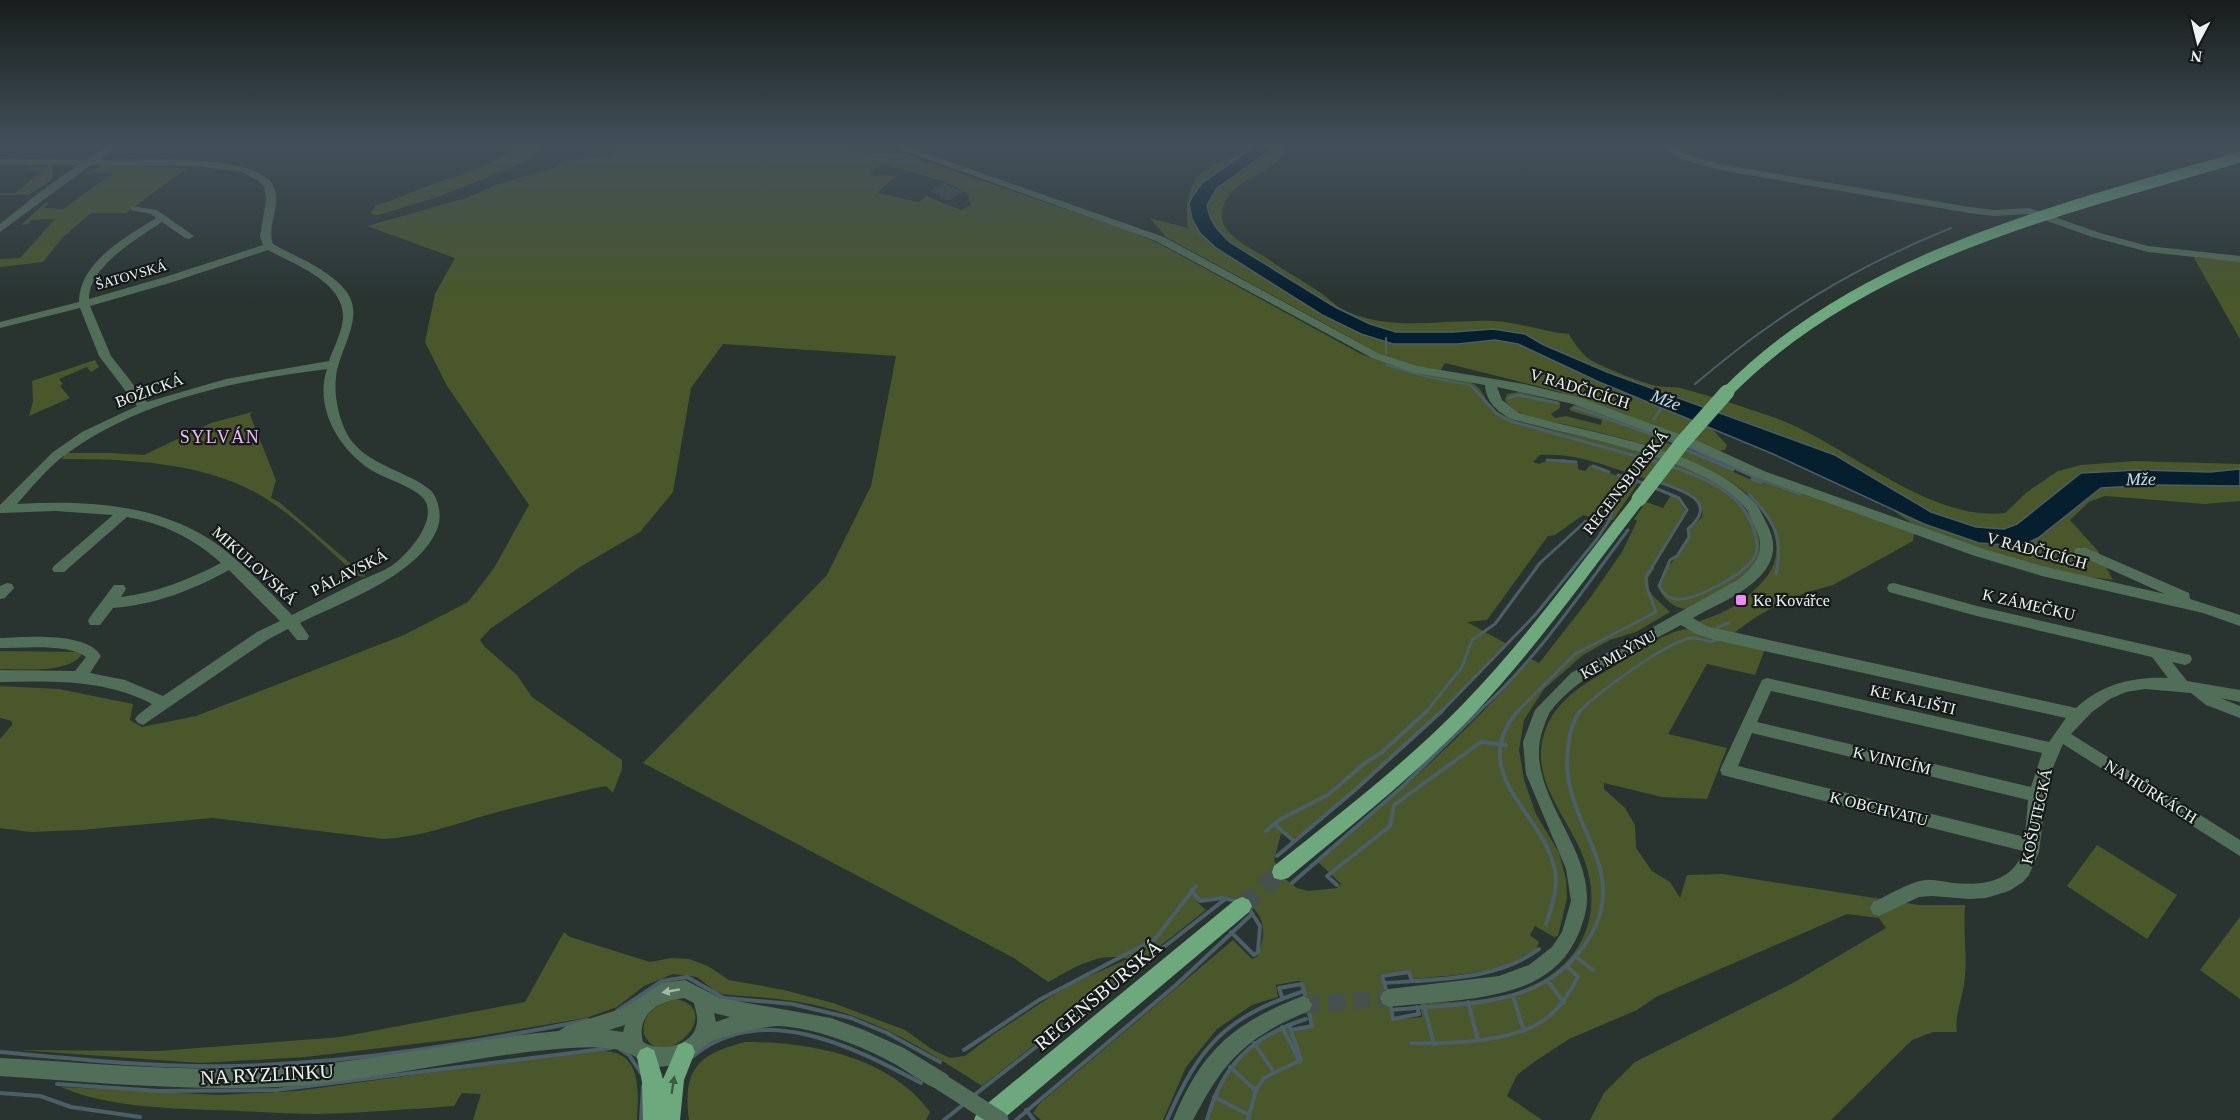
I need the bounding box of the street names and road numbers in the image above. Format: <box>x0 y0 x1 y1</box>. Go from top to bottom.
street label: ŠATOVSKÁ <box>94 257 169 293</box>
street label: V RADČICÍCH <box>1528 364 1632 412</box>
street label: BOŽICKÁ <box>113 369 186 411</box>
street label: REGENSBURSKÁ <box>1579 426 1671 538</box>
street label: MIKULOVSKÁ <box>209 522 301 608</box>
street label: V RADČICÍCH <box>1985 528 2090 572</box>
street label: PÁLAVSKÁ <box>308 545 391 599</box>
street label: K ZÁMEČKU <box>1981 585 2078 624</box>
street label: KE MLÝNU <box>1577 626 1659 682</box>
street label: KE KALIŠTI <box>1868 680 1958 718</box>
street label: K VINICÍM <box>1851 742 1933 778</box>
street label: NA HŮRKÁCH <box>2102 755 2201 827</box>
street label: KOŠUTECKÁ <box>2017 766 2055 865</box>
street label: K OBCHVATU <box>1828 788 1930 829</box>
street label: REGENSBURSKÁ <box>1030 935 1166 1055</box>
street label: NA RYZLINKU <box>200 1059 335 1088</box>

